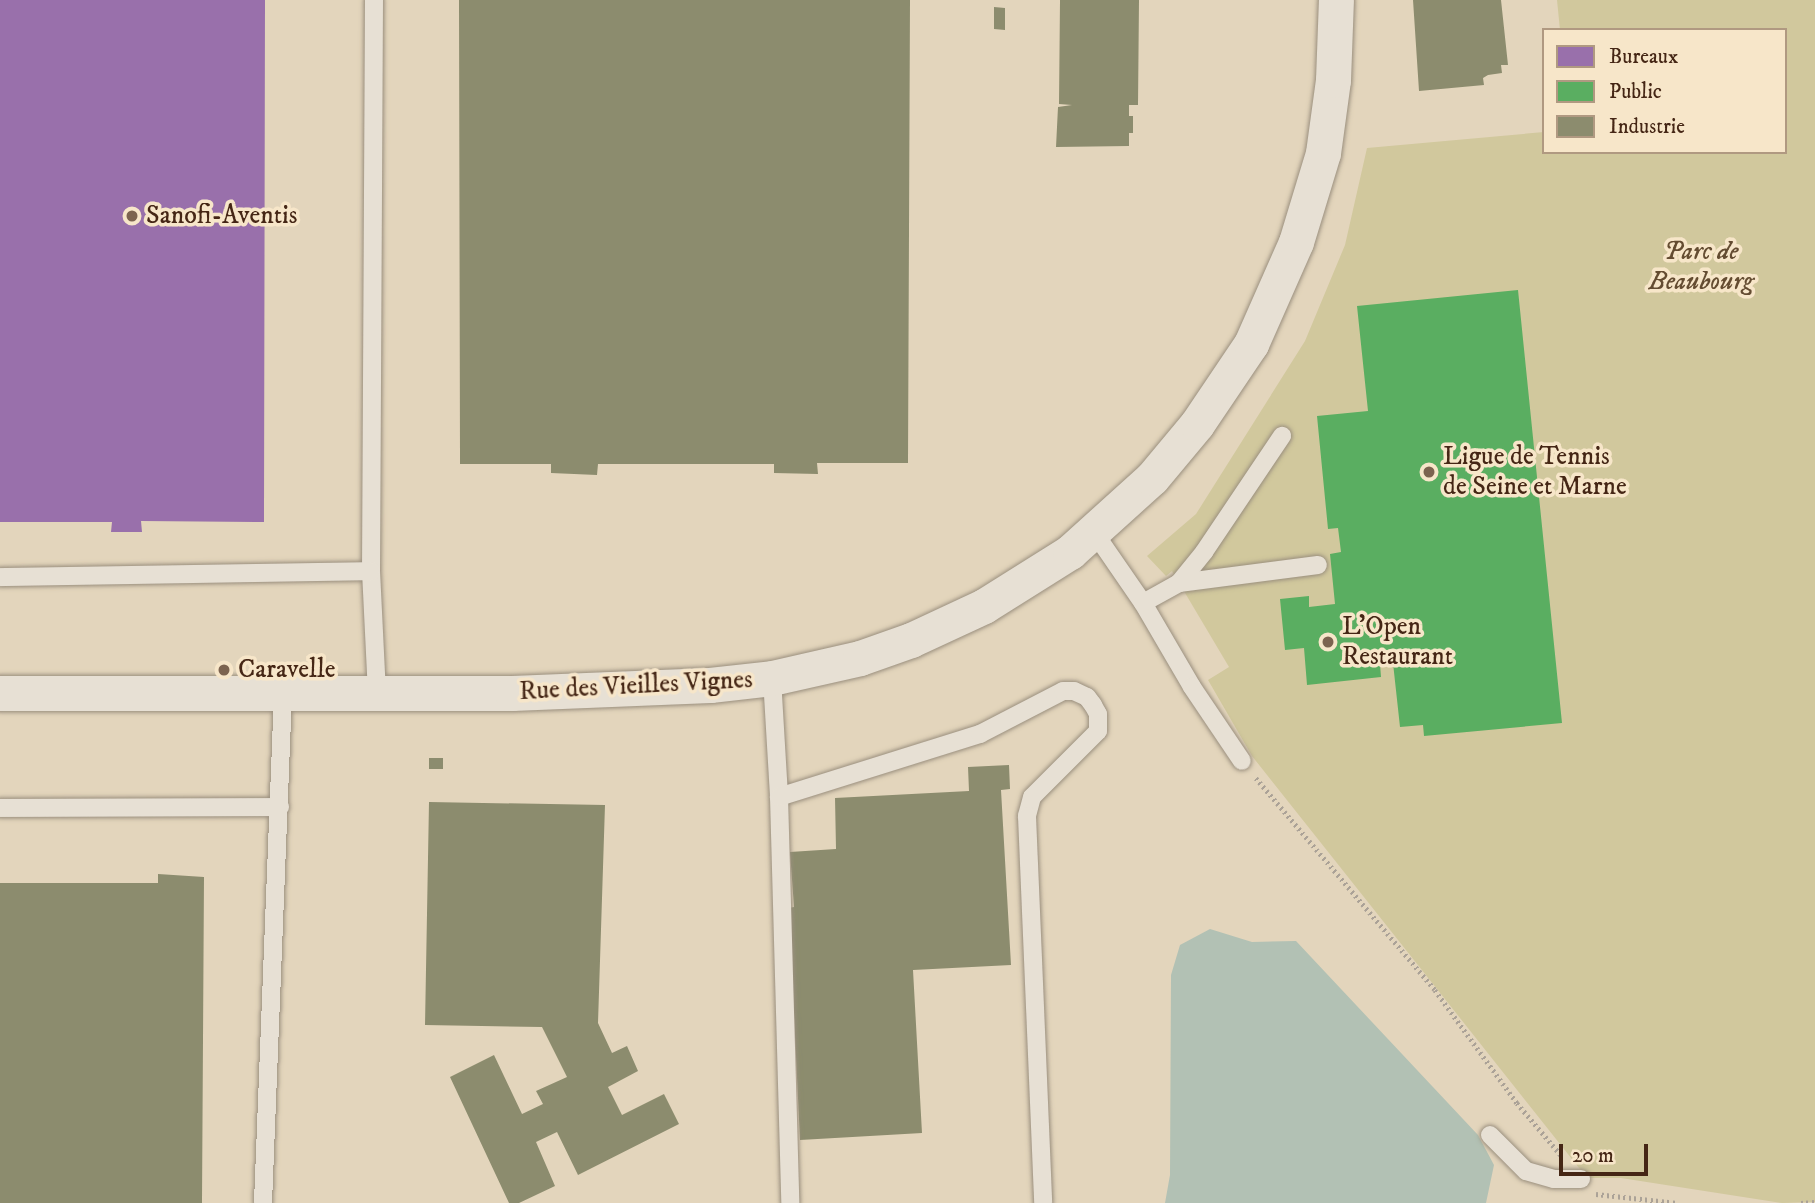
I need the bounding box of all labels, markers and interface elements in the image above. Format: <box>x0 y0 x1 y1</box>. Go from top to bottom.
legend <box>1542 28 1787 154</box>
text: Bureaux <box>1609 44 1678 70</box>
text: Public <box>1609 79 1662 105</box>
text: Industrie <box>1609 114 1685 140</box>
place label: Sanofi-Aventis <box>146 200 297 232</box>
marker: Sanofi-Aventis <box>124 208 140 224</box>
park label: Parc de Beaubourg <box>1649 236 1753 298</box>
place label: Ligue de Tennis de Seine et Marne <box>1443 441 1627 503</box>
marker: Ligue de Tennis de Seine et Marne <box>1421 464 1437 480</box>
place label: L'Open Restaurant <box>1342 611 1453 672</box>
marker: L'Open Restaurant <box>1320 634 1336 650</box>
place label: Caravelle <box>238 654 335 686</box>
marker: Caravelle <box>216 662 232 678</box>
street label: Rue des Vieilles Vignes <box>518 664 754 708</box>
scale bar <box>1563 1130 1652 1174</box>
text: 20 m <box>1572 1143 1614 1169</box>

